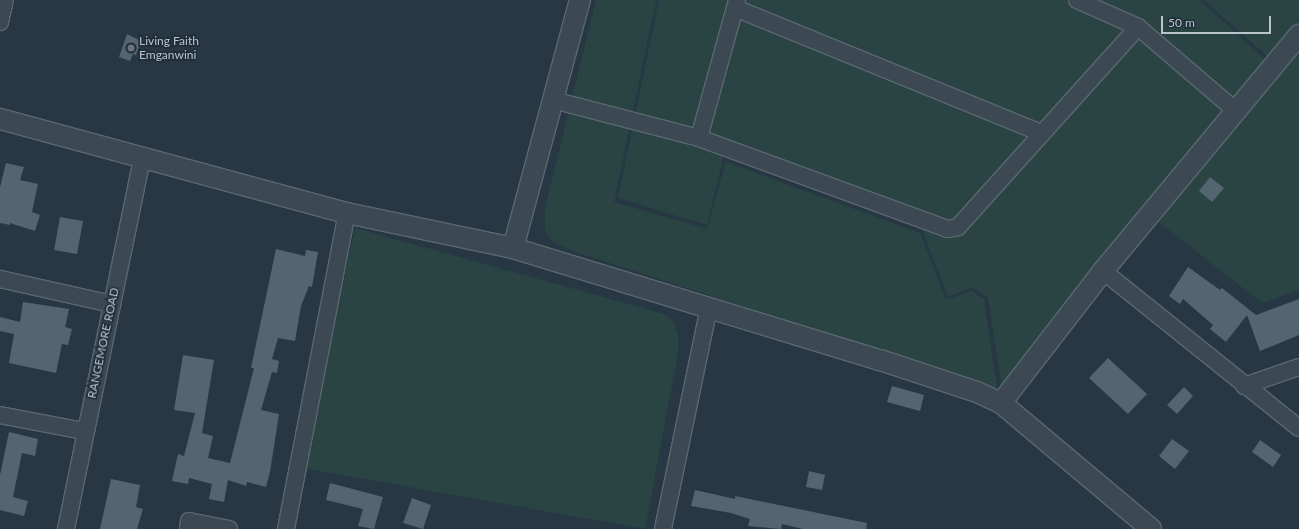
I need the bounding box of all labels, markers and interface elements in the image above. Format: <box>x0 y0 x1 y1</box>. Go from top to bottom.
scale bar <box>1163 8 1273 34</box>
text: 50 m <box>1168 15 1195 30</box>
place label: Living Faith Emganwini <box>139 34 199 62</box>
marker: Living Faith Emganwini <box>126 43 136 53</box>
street label: RANGEMORE ROAD <box>84 286 122 400</box>

